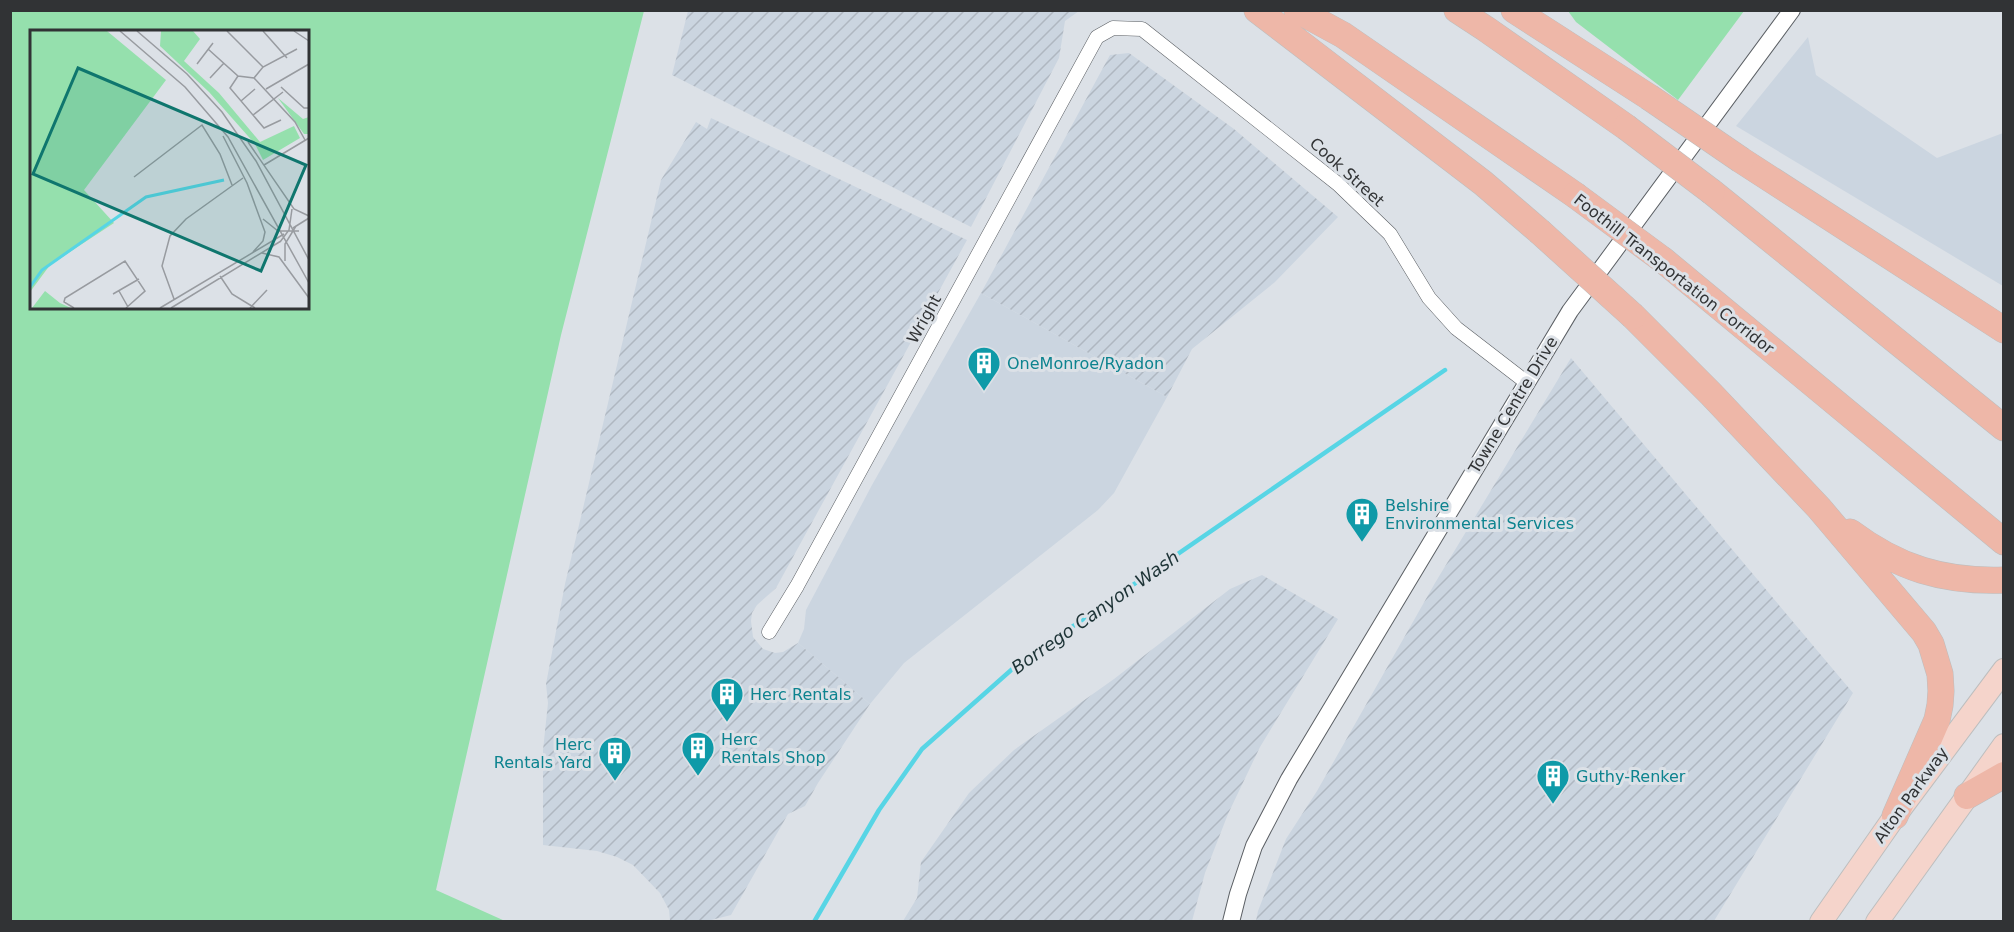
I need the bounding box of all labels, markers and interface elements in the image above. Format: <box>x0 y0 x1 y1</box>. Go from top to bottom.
inset map <box>30 30 309 309</box>
street label: Cook Street <box>1306 134 1388 210</box>
street label: Foothill Transportation Corridor <box>1570 190 1778 358</box>
street label: Wright <box>903 291 945 347</box>
street label: Towne Centre Drive <box>1464 333 1561 478</box>
building icon: OneMonroe/Ryadon <box>966 345 1002 392</box>
place label: OneMonroe/Ryadon <box>1007 354 1164 373</box>
building icon: Belshire Environmental Services <box>1344 496 1380 543</box>
place label: Belshire Environmental Services <box>1385 496 1574 533</box>
water label: Borrego Canyon Wash <box>1007 546 1183 678</box>
building icon: Herc Rentals <box>709 676 745 723</box>
place label: Herc Rentals <box>750 685 851 704</box>
building icon: Herc Rentals Shop <box>680 730 716 777</box>
place label: Herc Rentals Shop <box>721 730 826 767</box>
place label: Herc Rentals Yard <box>494 735 592 772</box>
building icon: Herc Rentals Yard <box>597 735 633 782</box>
street label: Alton Parkway <box>1870 743 1952 847</box>
building icon: Guthy-Renker <box>1535 758 1571 805</box>
place label: Guthy-Renker <box>1576 767 1686 786</box>

